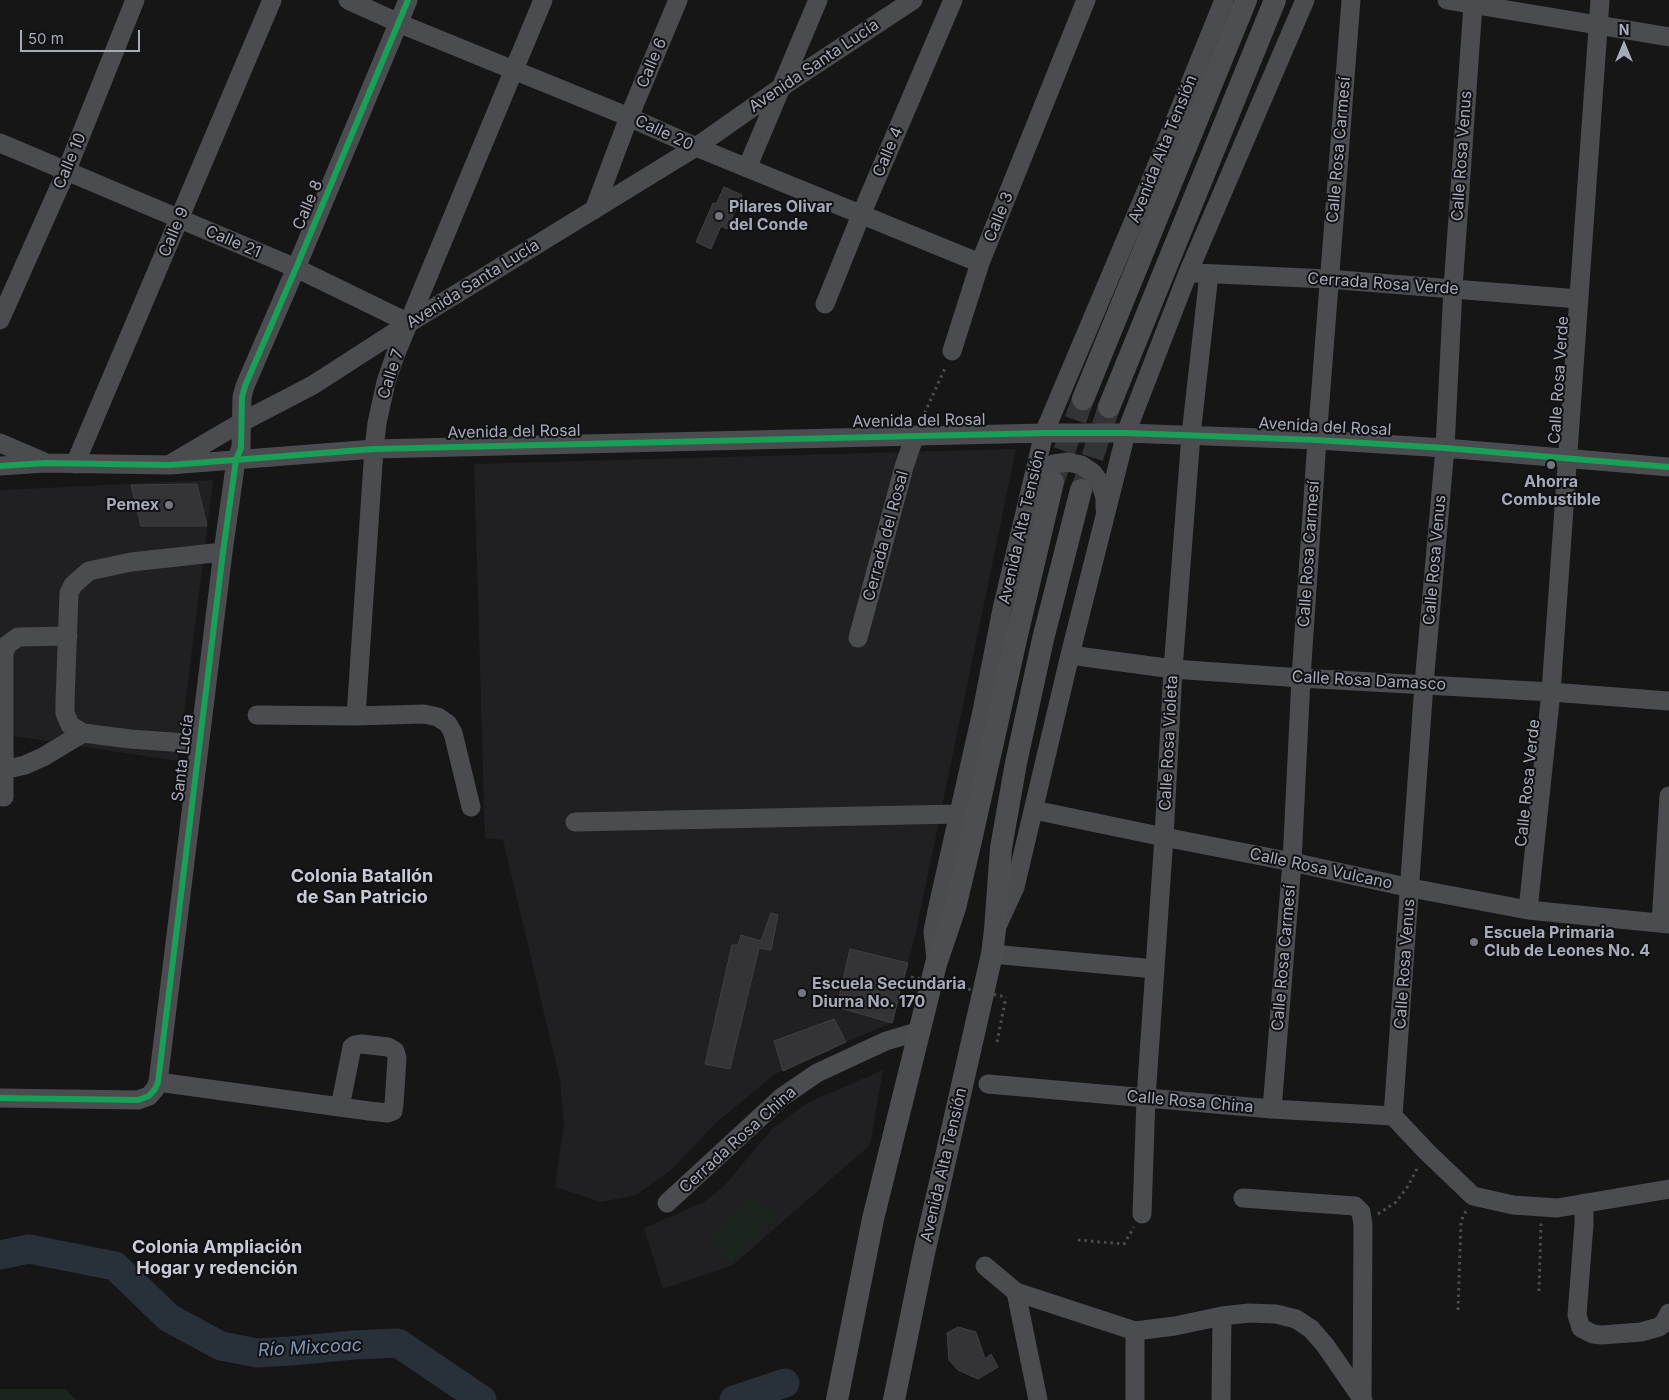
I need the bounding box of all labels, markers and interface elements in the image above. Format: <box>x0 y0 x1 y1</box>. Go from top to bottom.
street label: Avenida Santa Lucía <box>745 15 883 117</box>
scale bar <box>22 20 142 52</box>
north arrow <box>1599 20 1649 70</box>
text: N <box>1619 21 1629 38</box>
text: 50 m <box>28 29 64 48</box>
street label: Calle 6 <box>633 35 671 91</box>
street label: Avenida Alta Tensión <box>1125 72 1201 226</box>
street label: Calle Rosa Carmesí <box>1323 76 1355 224</box>
street label: Calle Rosa Venus <box>1448 90 1476 222</box>
street label: Calle 20 <box>632 111 696 155</box>
street label: Calle 4 <box>869 124 907 180</box>
street label: Calle 10 <box>50 130 90 192</box>
street label: Calle 8 <box>289 177 327 233</box>
street label: Calle 3 <box>980 189 1018 245</box>
place label: Pilares Olivar del Conde <box>729 197 832 235</box>
street label: Calle 9 <box>155 204 193 260</box>
marker: Pilares Olivar del Conde <box>713 210 725 222</box>
street label: Calle 21 <box>202 222 264 262</box>
street label: Avenida Santa Lucía <box>403 235 543 333</box>
street label: Cerrada Rosa Verde <box>1307 269 1459 299</box>
street label: Calle Rosa Verde <box>1545 315 1573 445</box>
street label: Calle 7 <box>374 347 408 401</box>
street label: Avenida del Rosal <box>852 410 986 432</box>
street label: Avenida del Rosal <box>1258 414 1392 440</box>
street label: Avenida del Rosal <box>447 421 581 443</box>
street label: Avenida Alta Tensión <box>995 448 1049 606</box>
marker: Ahorra Combustible <box>1545 459 1557 471</box>
street label: Cerrada del Rosal <box>859 469 913 603</box>
place label: Ahorra Combustible <box>1501 472 1601 510</box>
street label: Calle Rosa Carmesí <box>1294 480 1324 628</box>
street label: Calle Rosa Venus <box>1420 494 1450 626</box>
place label: Pemex <box>106 495 159 515</box>
marker: Pemex <box>163 499 175 511</box>
street label: Calle Rosa Damasco <box>1291 667 1447 695</box>
street label: Calle Rosa Violeta <box>1156 675 1182 811</box>
street label: Santa Lucía <box>168 713 198 803</box>
street label: Calle Rosa Verde <box>1512 718 1544 848</box>
street label: Calle Rosa Vulcano <box>1248 844 1394 894</box>
district label: Colonia Batallón de San Patricio <box>291 866 433 909</box>
street label: Calle Rosa Carmesí <box>1268 884 1300 1032</box>
street label: Calle Rosa Venus <box>1391 898 1419 1030</box>
place label: Escuela Primaria Club de Leones No. 4 <box>1484 923 1650 961</box>
marker: Escuela Primaria Club de Leones No. 4 <box>1468 936 1480 948</box>
place label: Escuela Secundaria Diurna No. 170 <box>812 974 966 1012</box>
marker: Escuela Secundaria Diurna No. 170 <box>796 987 808 999</box>
street label: Cerrada Rosa China <box>676 1082 800 1198</box>
street label: Avenida Alta Tensión <box>917 1086 971 1244</box>
street label: Calle Rosa China <box>1126 1087 1254 1117</box>
district label: Colonia Ampliación Hogar y redención <box>132 1237 302 1280</box>
water label: Río Mixcoac <box>257 1334 363 1362</box>

